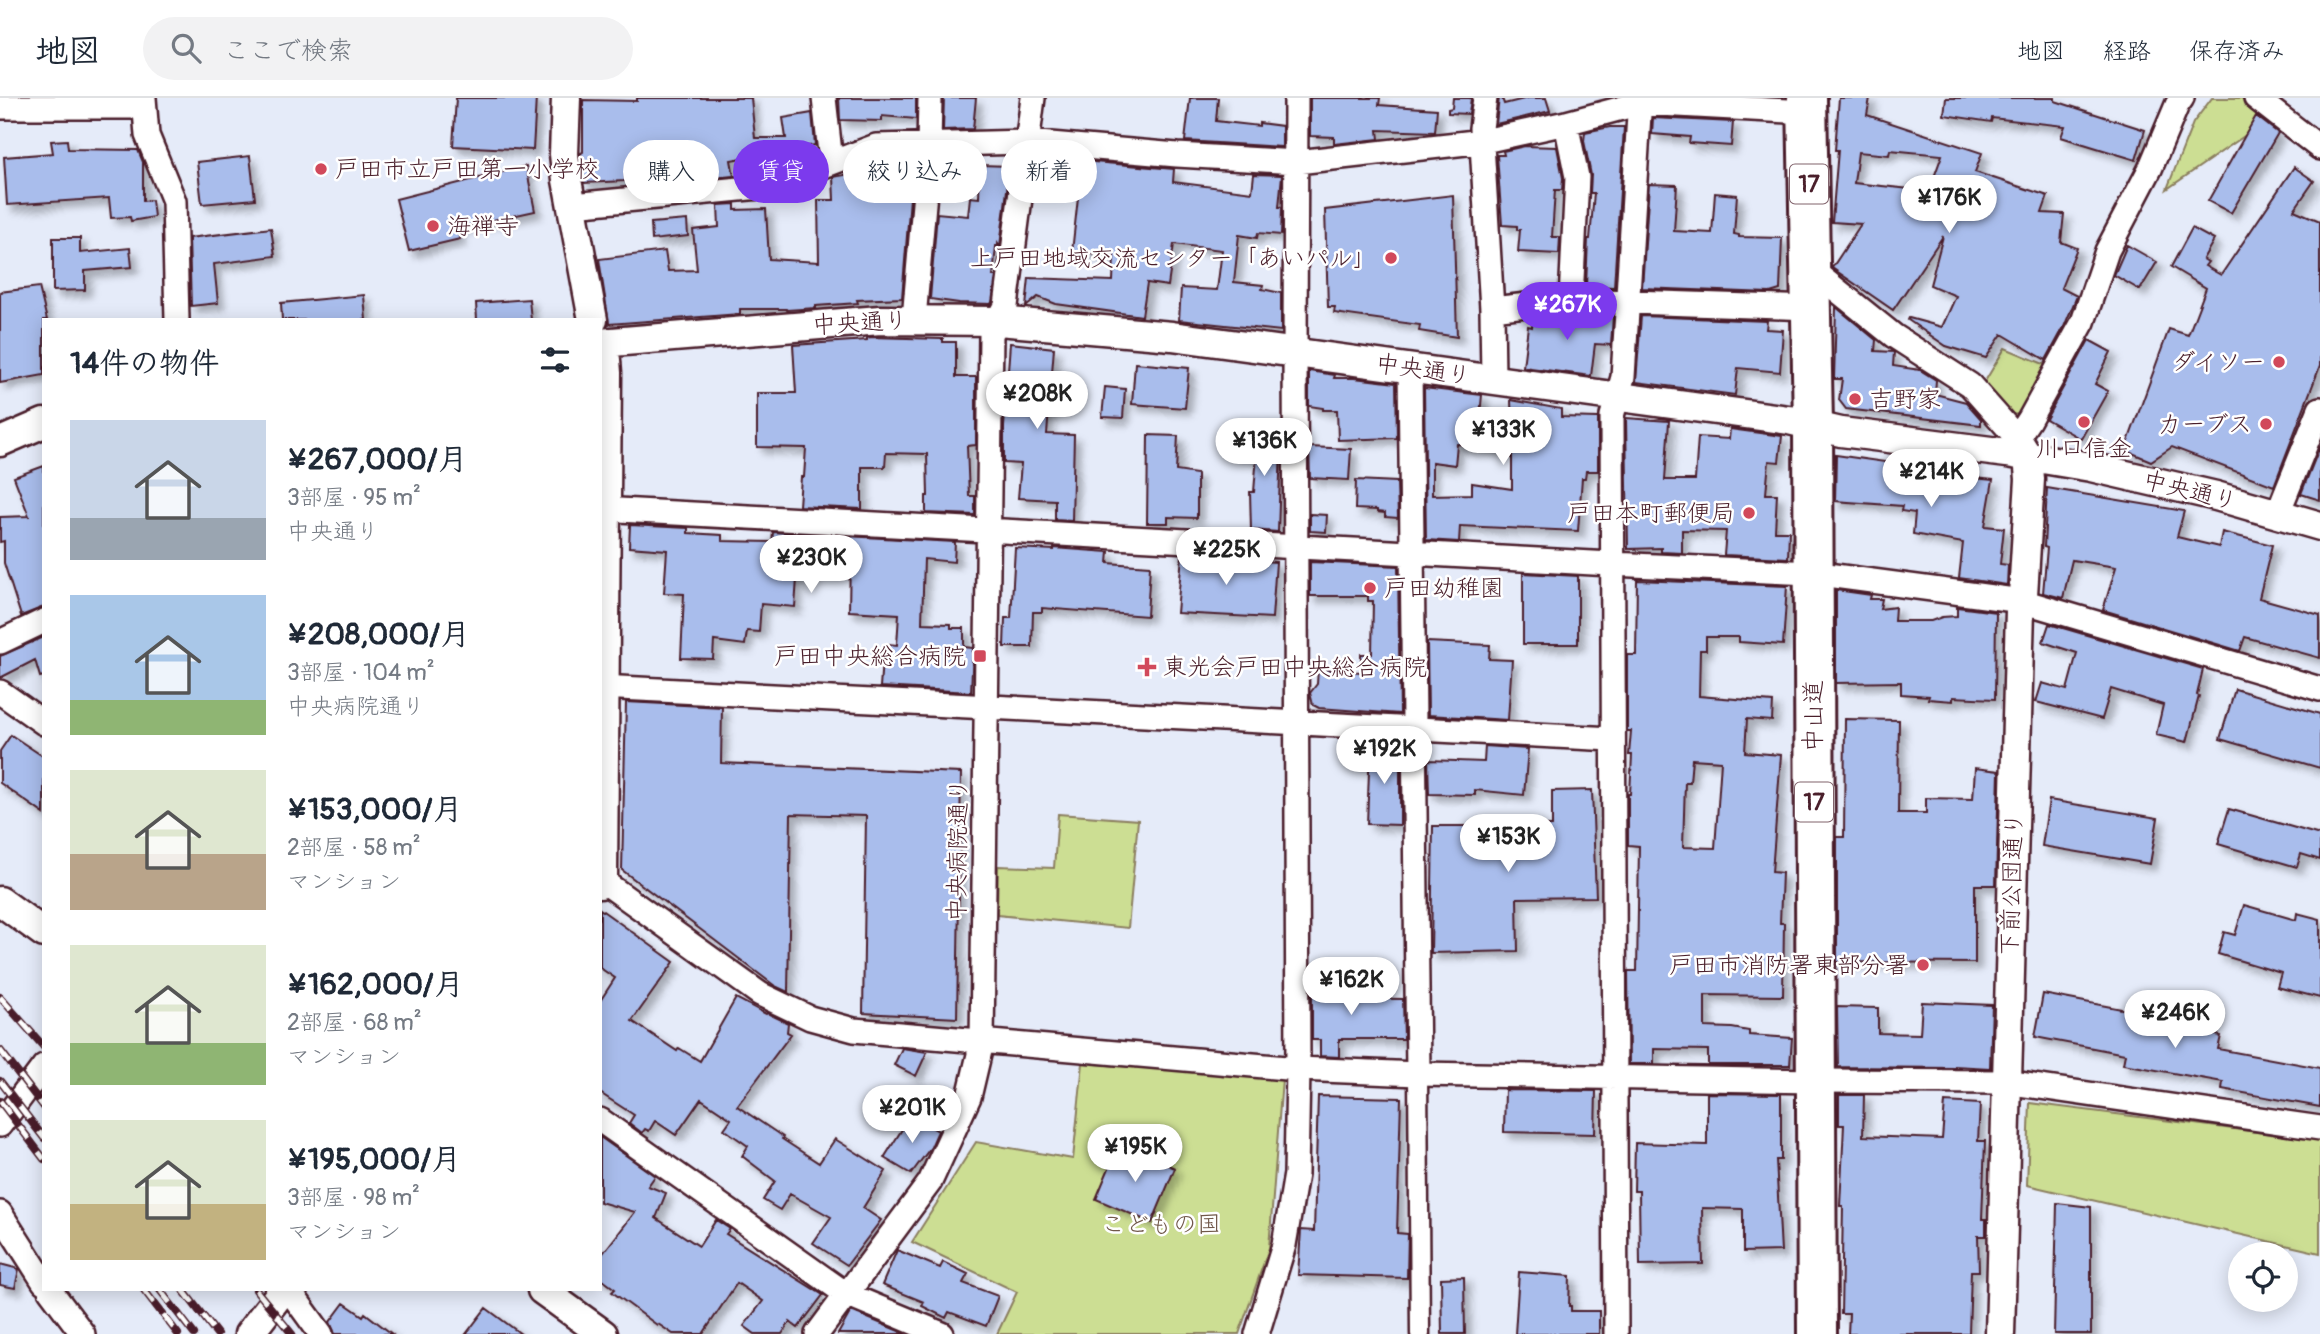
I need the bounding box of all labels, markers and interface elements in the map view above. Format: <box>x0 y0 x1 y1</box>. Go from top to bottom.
search box <box>143 17 633 80</box>
icon: search <box>167 29 205 67</box>
text: 地図 <box>35 31 101 72</box>
text: ここで検索 <box>223 35 353 67</box>
text: 地図 <box>2017 37 2065 66</box>
text: 経路 <box>2103 37 2151 66</box>
text: 保存済み <box>2189 37 2285 66</box>
chip: 購入 <box>623 140 719 203</box>
chip: 賃貸 <box>733 140 829 203</box>
chip: 絞り込み <box>843 140 987 203</box>
chip: 新着 <box>1001 140 1097 203</box>
place label: 戸田市立戸田第一小学校 <box>335 155 599 184</box>
marker: 戸田市立戸田第一小学校 <box>313 161 329 177</box>
road number: 17 <box>1790 164 1828 204</box>
pin: ¥176K <box>1900 176 1998 235</box>
text: ¥176K <box>1917 183 1981 212</box>
place label: 海禅寺 <box>447 212 519 241</box>
marker: 海禅寺 <box>425 218 441 234</box>
place label: 上戸田地域交流センター「あいパル」 <box>970 244 1377 273</box>
marker: 上戸田地域交流センター「あいパル」 <box>1383 250 1399 266</box>
pin: ¥267K <box>1518 282 1616 342</box>
text: ¥267K <box>1533 290 1601 319</box>
street label: 中央通り <box>811 306 909 340</box>
icon: filters <box>536 341 574 379</box>
text: 14件の物件 <box>70 345 219 382</box>
place label: ダイソー <box>2171 348 2265 377</box>
street label: 中央通り <box>1373 349 1473 391</box>
marker: ダイソー <box>2271 354 2287 370</box>
pin: ¥208K <box>988 372 1086 431</box>
text: ¥208K <box>1002 379 1072 408</box>
place label: 吉野家 <box>1869 385 1941 414</box>
marker: 吉野家 <box>1847 391 1863 407</box>
pin: ¥133K <box>1454 408 1552 467</box>
place label: カーブス <box>2157 410 2252 439</box>
marker: 川口信金 <box>2076 414 2092 430</box>
text: ¥133K <box>1471 415 1535 444</box>
marker: カーブス <box>2258 416 2274 432</box>
pin: ¥136K <box>1215 418 1313 478</box>
text: ¥136K <box>1231 426 1297 455</box>
place label: 川口信金 <box>2036 434 2132 463</box>
text: ¥267,000/月 <box>287 441 467 478</box>
icon: home <box>126 448 210 532</box>
pin: ¥214K <box>1882 450 1980 509</box>
text: ¥214K <box>1898 457 1964 486</box>
street label: 中央通り <box>2140 465 2240 517</box>
text: 3部屋 · 95 m² <box>287 483 421 512</box>
place label: 戸田本町郵便局 <box>1567 499 1735 528</box>
marker: 戸田本町郵便局 <box>1741 505 1757 521</box>
text: 中央通り <box>287 517 379 546</box>
pin: ¥225K <box>1177 528 1275 587</box>
text: ¥225K <box>1192 535 1260 564</box>
pin: ¥230K <box>762 536 860 595</box>
text: ¥230K <box>776 543 846 572</box>
place label: 戸田幼稚園 <box>1384 574 1504 603</box>
marker: 戸田幼稚園 <box>1362 580 1378 596</box>
text: ¥208,000/月 <box>287 616 470 653</box>
icon: home <box>126 623 210 707</box>
place label: 戸田中央総合病院 <box>774 642 966 671</box>
marker: 戸田中央総合病院 <box>972 648 988 664</box>
place label: 東光会戸田中央総合病院 <box>1163 653 1427 682</box>
marker: 東光会戸田中央総合病院 <box>1137 657 1157 677</box>
text: 3部屋 · 104 m² <box>287 658 435 687</box>
street label: 中山道 <box>1799 680 1828 752</box>
text: 中央病院通り <box>287 692 425 721</box>
pin: ¥192K <box>1335 726 1433 786</box>
text: ¥192K <box>1352 734 1416 763</box>
street label: 中央病院通り <box>942 778 974 922</box>
road number: 17 <box>1795 782 1833 822</box>
text: ¥153,000/月 <box>287 791 462 828</box>
icon: home <box>126 798 210 882</box>
street label: 下前公団通り <box>1995 812 2029 956</box>
pin: ¥153K <box>1459 814 1557 874</box>
text: ¥153K <box>1476 822 1540 851</box>
text: 2部屋 · 58 m² <box>287 833 421 862</box>
text: マンション <box>287 867 401 896</box>
place label: 戸田市消防署東部分署 <box>1669 951 1909 980</box>
marker: 戸田市消防署東部分署 <box>1915 957 1931 973</box>
pin: ¥162K <box>1302 958 1400 1017</box>
text: ¥162K <box>1318 965 1384 994</box>
text: ¥162,000/月 <box>287 966 464 1003</box>
icon: home <box>126 973 210 1057</box>
pin: ¥246K <box>2126 990 2224 1050</box>
text: ¥246K <box>2140 998 2210 1027</box>
text: 2部屋 · 68 m² <box>287 1008 422 1037</box>
text: マンション <box>287 1042 401 1071</box>
pin: ¥201K <box>863 1086 961 1145</box>
text: ¥201K <box>878 1093 946 1122</box>
pin: ¥195K <box>1086 1124 1184 1184</box>
text: ¥195K <box>1103 1132 1167 1161</box>
text: ¥195,000/月 <box>287 1141 461 1178</box>
icon: home <box>126 1148 210 1232</box>
text: 3部屋 · 98 m² <box>287 1183 420 1212</box>
park label: こどもの国 <box>1101 1210 1221 1239</box>
text: マンション <box>287 1217 401 1246</box>
map controls <box>2228 1242 2298 1312</box>
button: locate <box>2228 1242 2298 1312</box>

